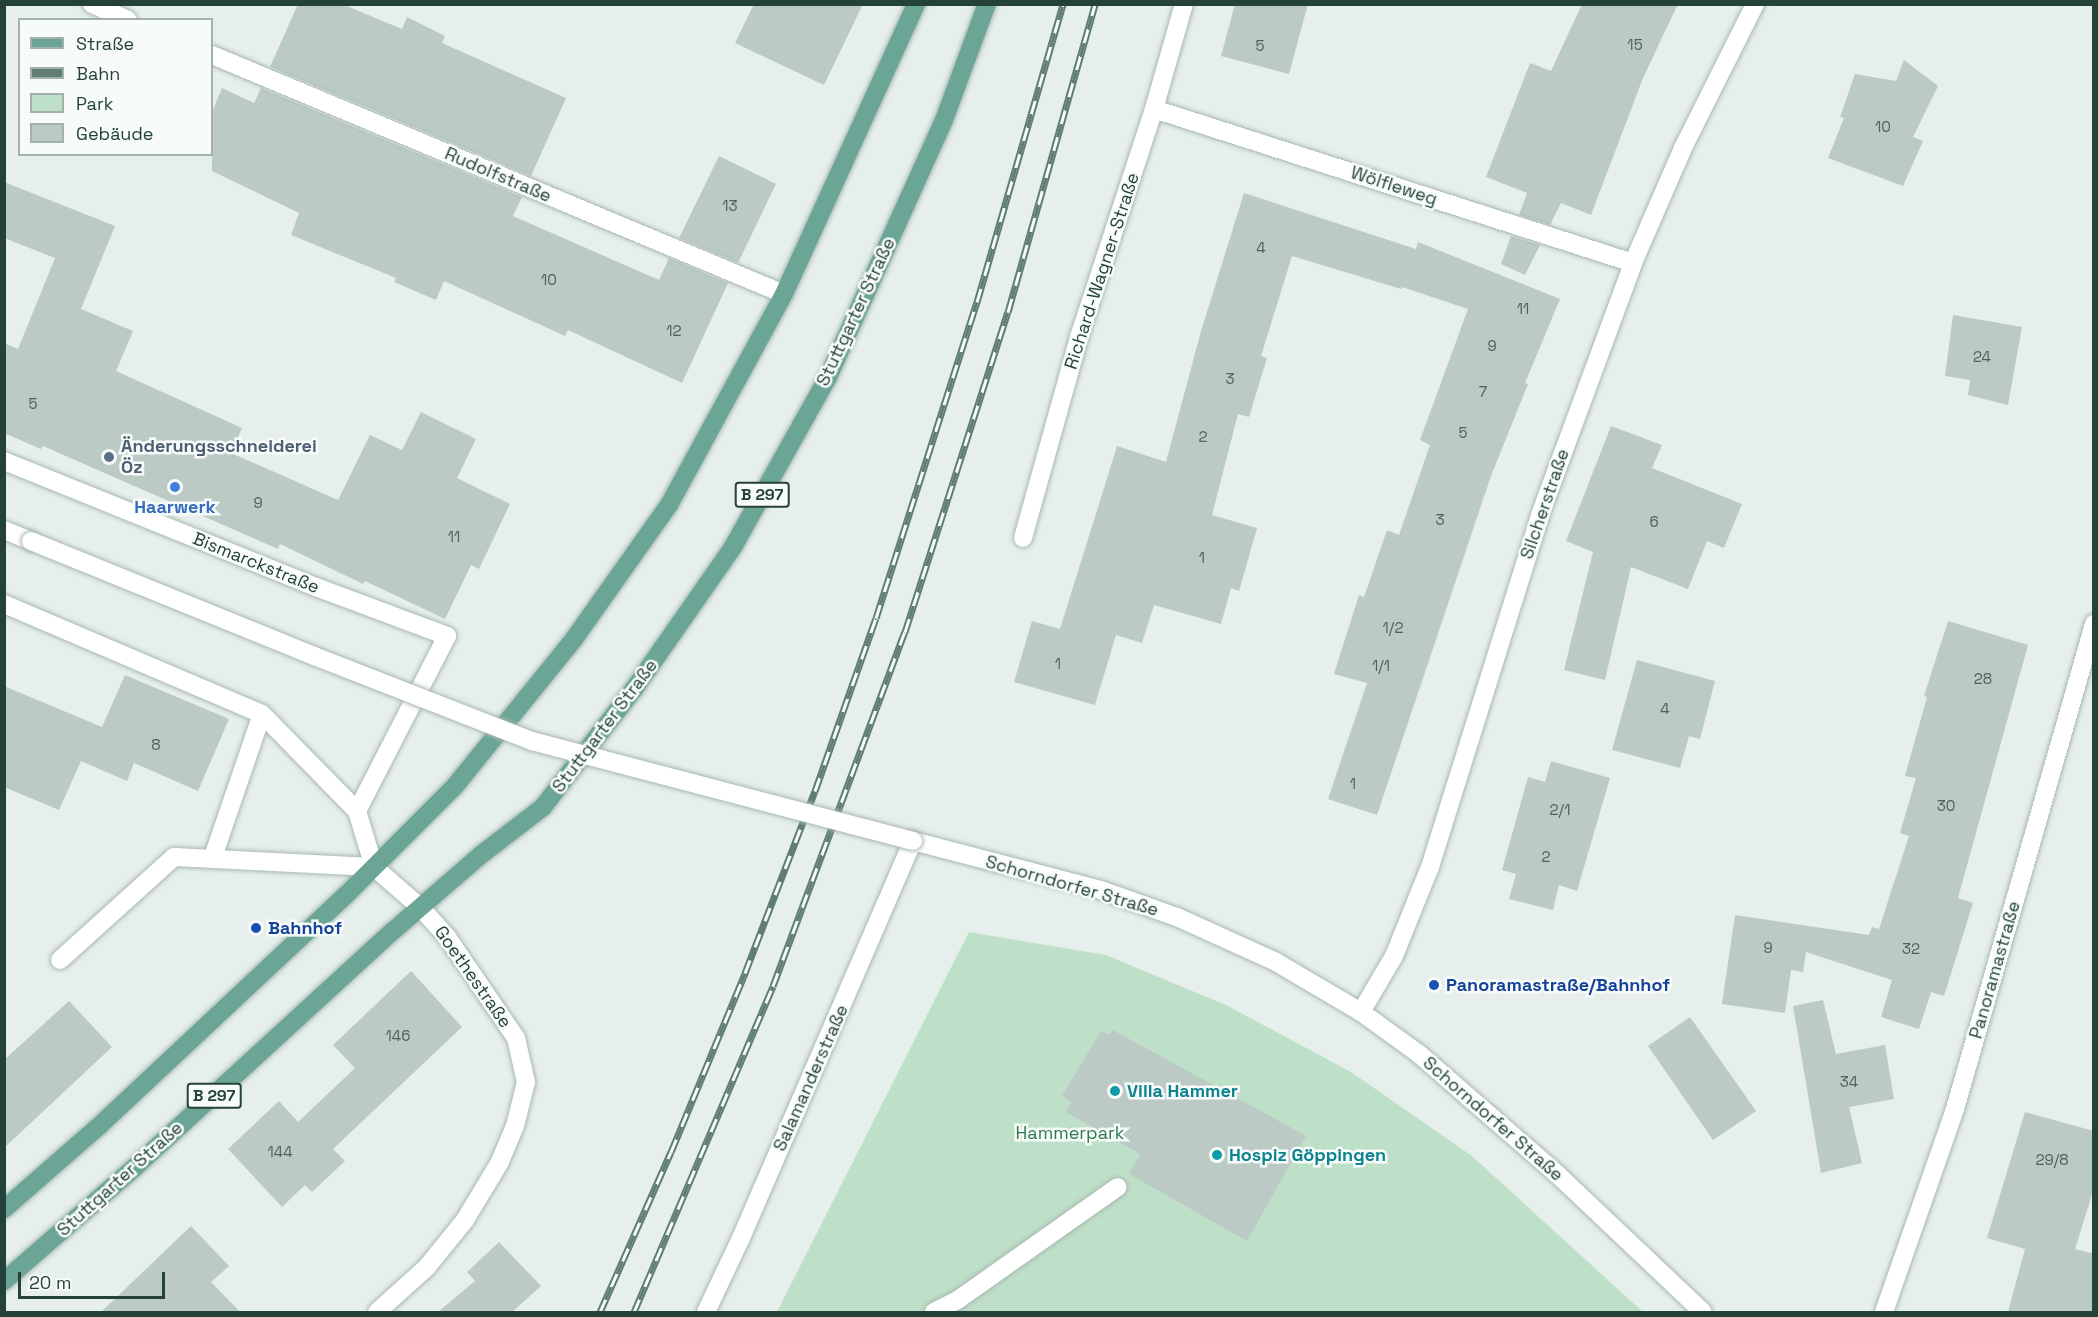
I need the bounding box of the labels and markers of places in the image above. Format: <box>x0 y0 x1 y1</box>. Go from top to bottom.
place label: Änderungsschneiderei Öz <box>121 436 317 478</box>
marker: Änderungsschneiderei Öz <box>102 450 116 464</box>
marker: Haarwerk <box>168 480 182 494</box>
place label: Haarwerk <box>134 496 216 518</box>
place label: Bahnhof <box>268 917 342 939</box>
marker: Bahnhof <box>249 921 263 935</box>
place label: Panoramastraße/Bahnhof <box>1446 974 1670 996</box>
marker: Panoramastraße/Bahnhof <box>1427 978 1441 992</box>
place label: Villa Hammer <box>1127 1080 1238 1102</box>
marker: Villa Hammer <box>1108 1084 1122 1098</box>
place label: Hospiz Göppingen <box>1229 1144 1386 1166</box>
marker: Hospiz Göppingen <box>1210 1148 1224 1162</box>

